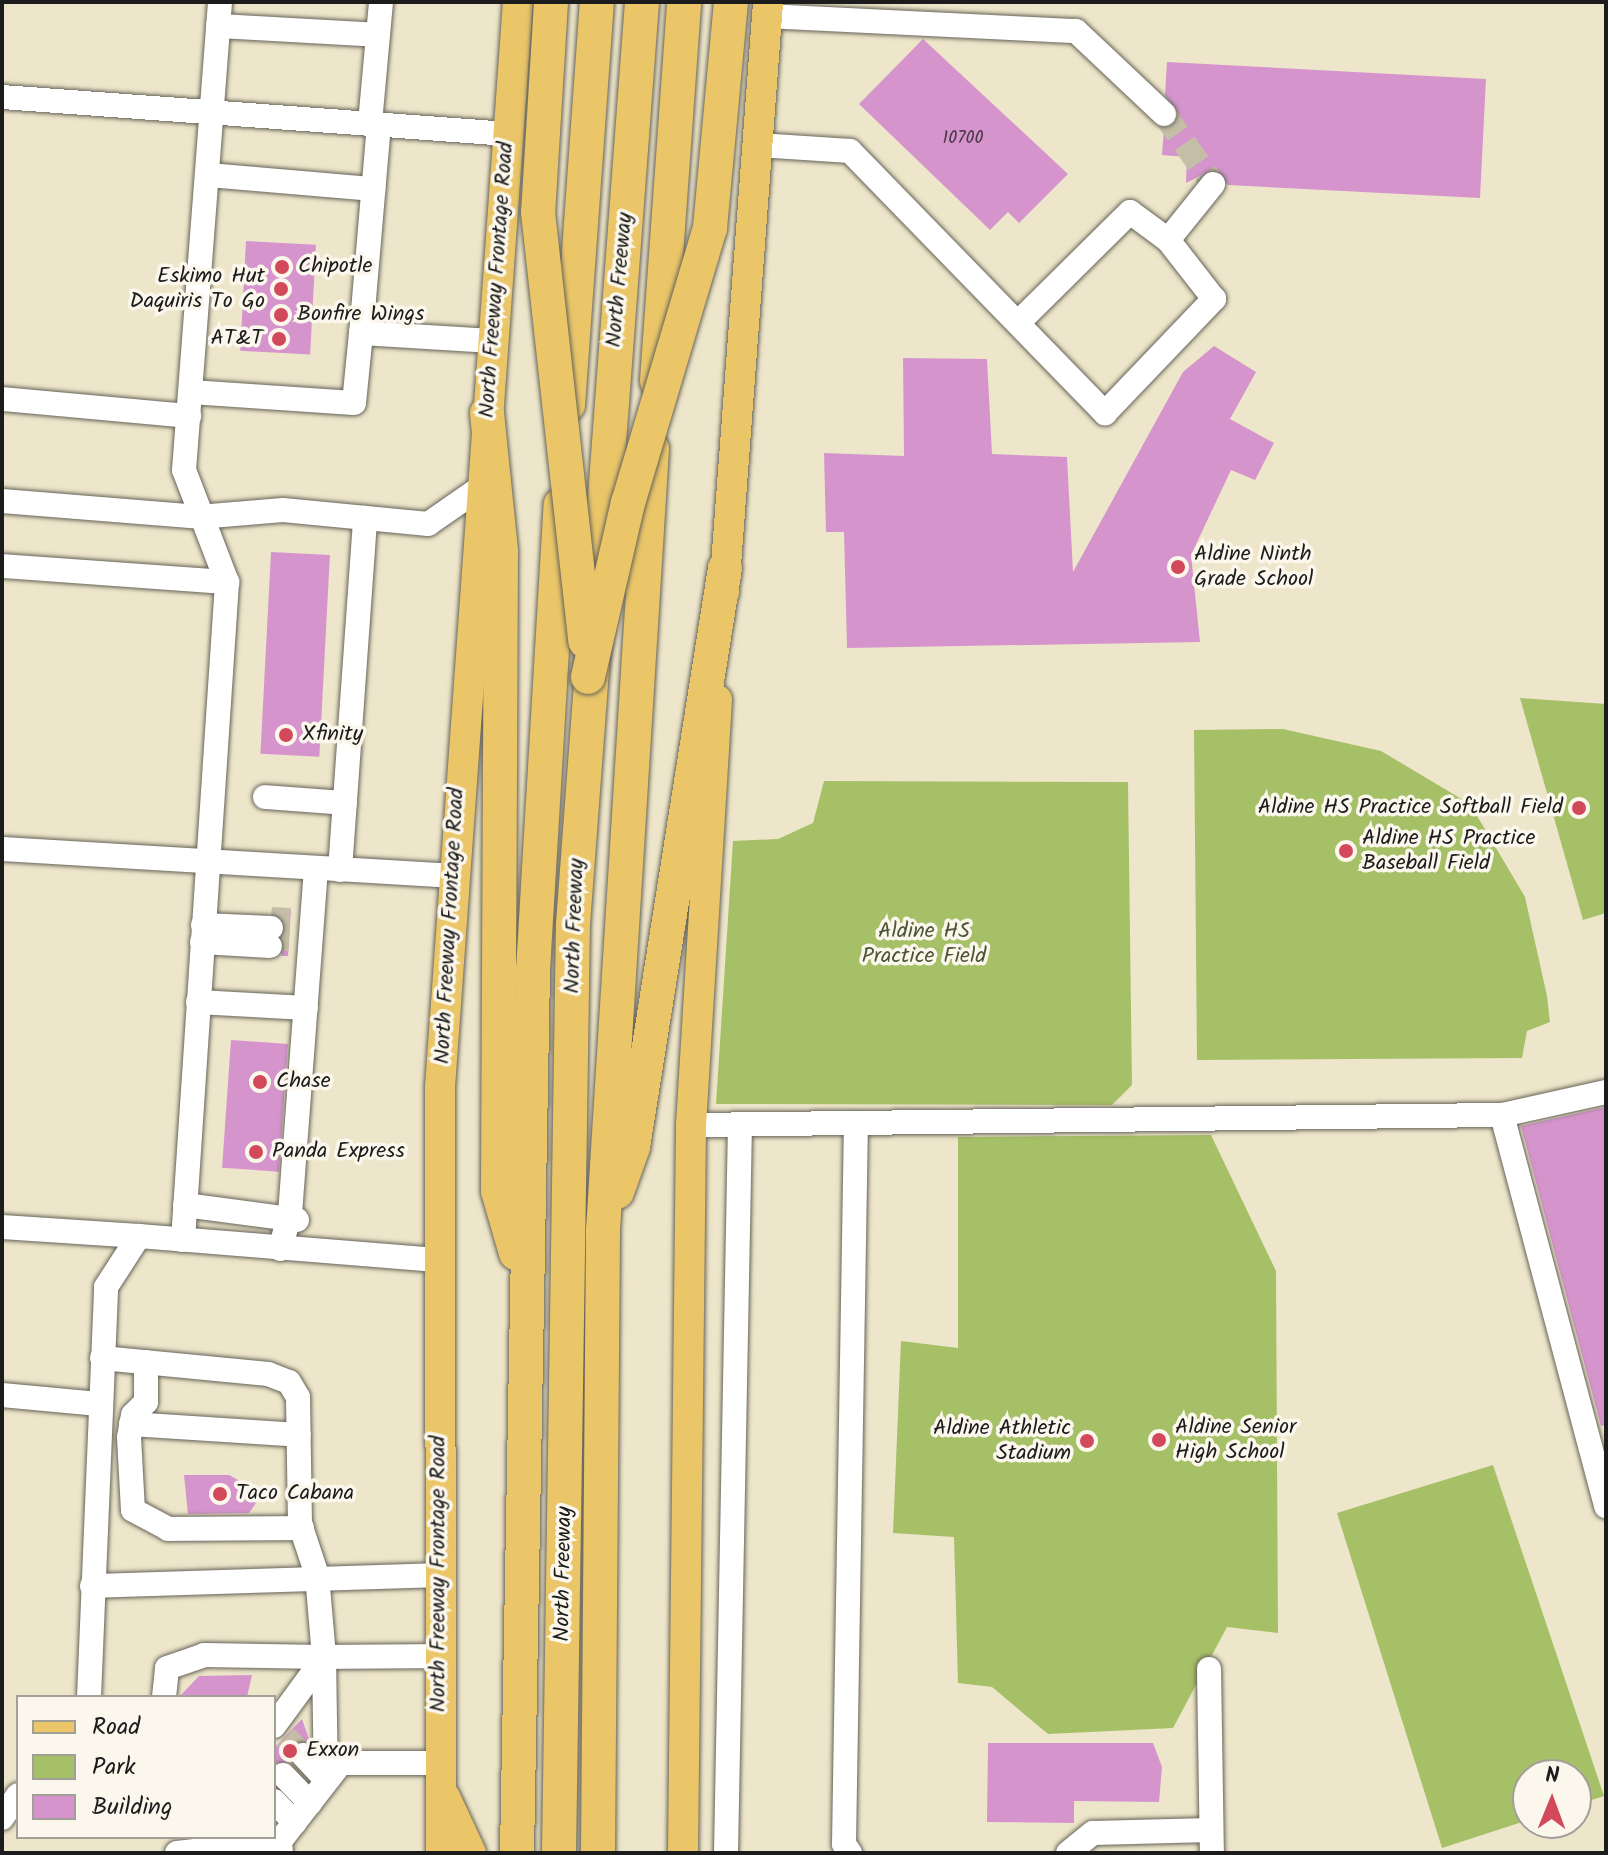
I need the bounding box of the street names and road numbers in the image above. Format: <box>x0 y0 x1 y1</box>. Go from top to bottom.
street label: North Freeway Frontage Road <box>474 141 520 419</box>
street label: North Freeway <box>601 211 639 349</box>
street label: North Freeway Frontage Road <box>430 787 470 1065</box>
street label: North Freeway <box>559 858 591 994</box>
street label: North Freeway Frontage Road <box>426 1436 452 1712</box>
street label: North Freeway <box>550 1506 578 1642</box>

